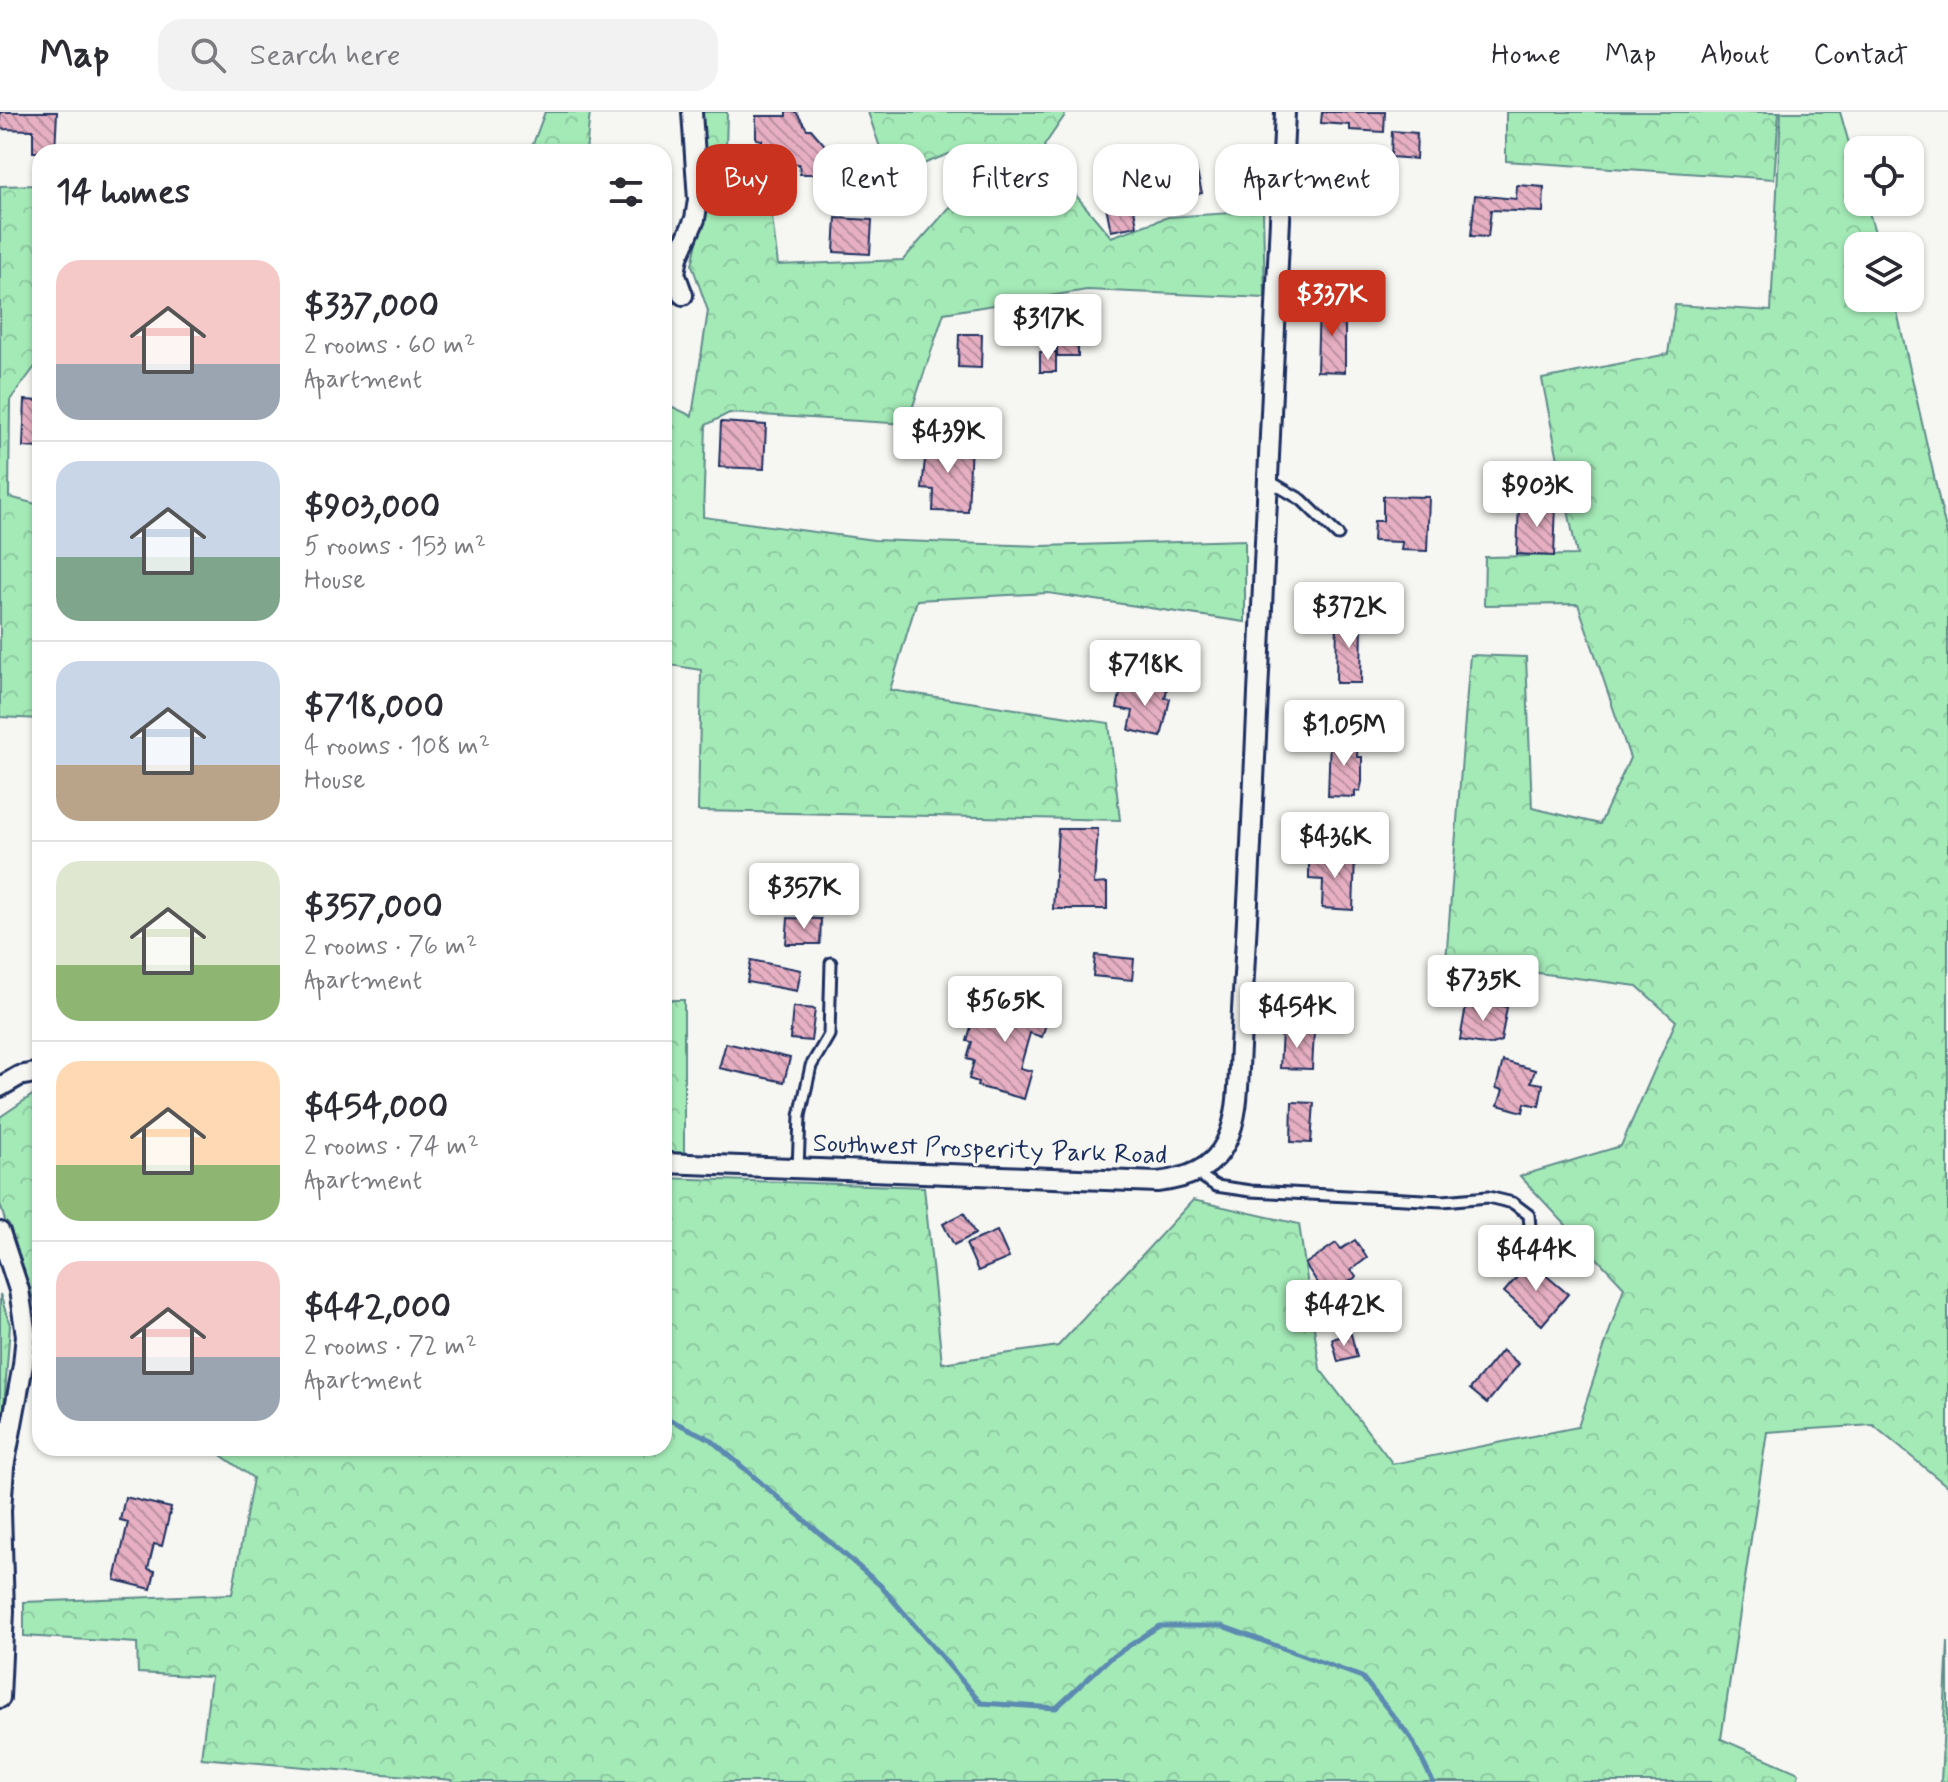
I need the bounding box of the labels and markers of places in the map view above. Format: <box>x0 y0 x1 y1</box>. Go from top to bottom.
pin: $337K <box>1276 270 1388 338</box>
pin: $317K <box>992 294 1104 362</box>
pin: $439K <box>892 407 1004 475</box>
pin: $903K <box>1481 461 1593 529</box>
pin: $372K <box>1293 582 1405 650</box>
pin: $718K <box>1089 640 1201 708</box>
pin: $1.05M <box>1279 700 1409 768</box>
pin: $436K <box>1279 812 1391 880</box>
pin: $357K <box>748 863 860 931</box>
pin: $735K <box>1427 955 1539 1023</box>
pin: $565K <box>949 976 1061 1044</box>
pin: $454K <box>1241 982 1353 1050</box>
pin: $444K <box>1480 1225 1592 1293</box>
pin: $442K <box>1288 1280 1400 1348</box>

